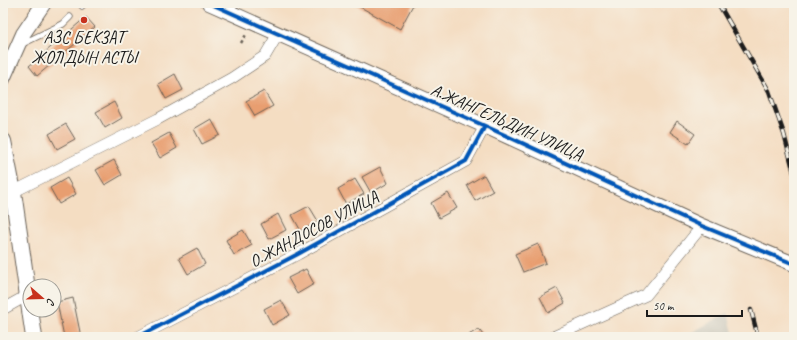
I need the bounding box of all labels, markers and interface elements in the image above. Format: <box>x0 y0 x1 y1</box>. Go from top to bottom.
marker: АЗС БЕКЗАТ ЖОЛДЫН АСТЫ <box>79 15 89 25</box>
place label: АЗС БЕКЗАТ ЖОЛДЫН АСТЫ <box>31 27 139 68</box>
street label: А.ЖАНГЕЛЬДИН УЛИЦА <box>428 79 587 165</box>
street label: О.ЖАНДОСОВ УЛИЦА <box>246 186 382 272</box>
north arrow <box>22 278 62 318</box>
scale bar <box>647 292 742 318</box>
text: С <box>43 296 59 308</box>
text: 50 m <box>653 298 675 314</box>

